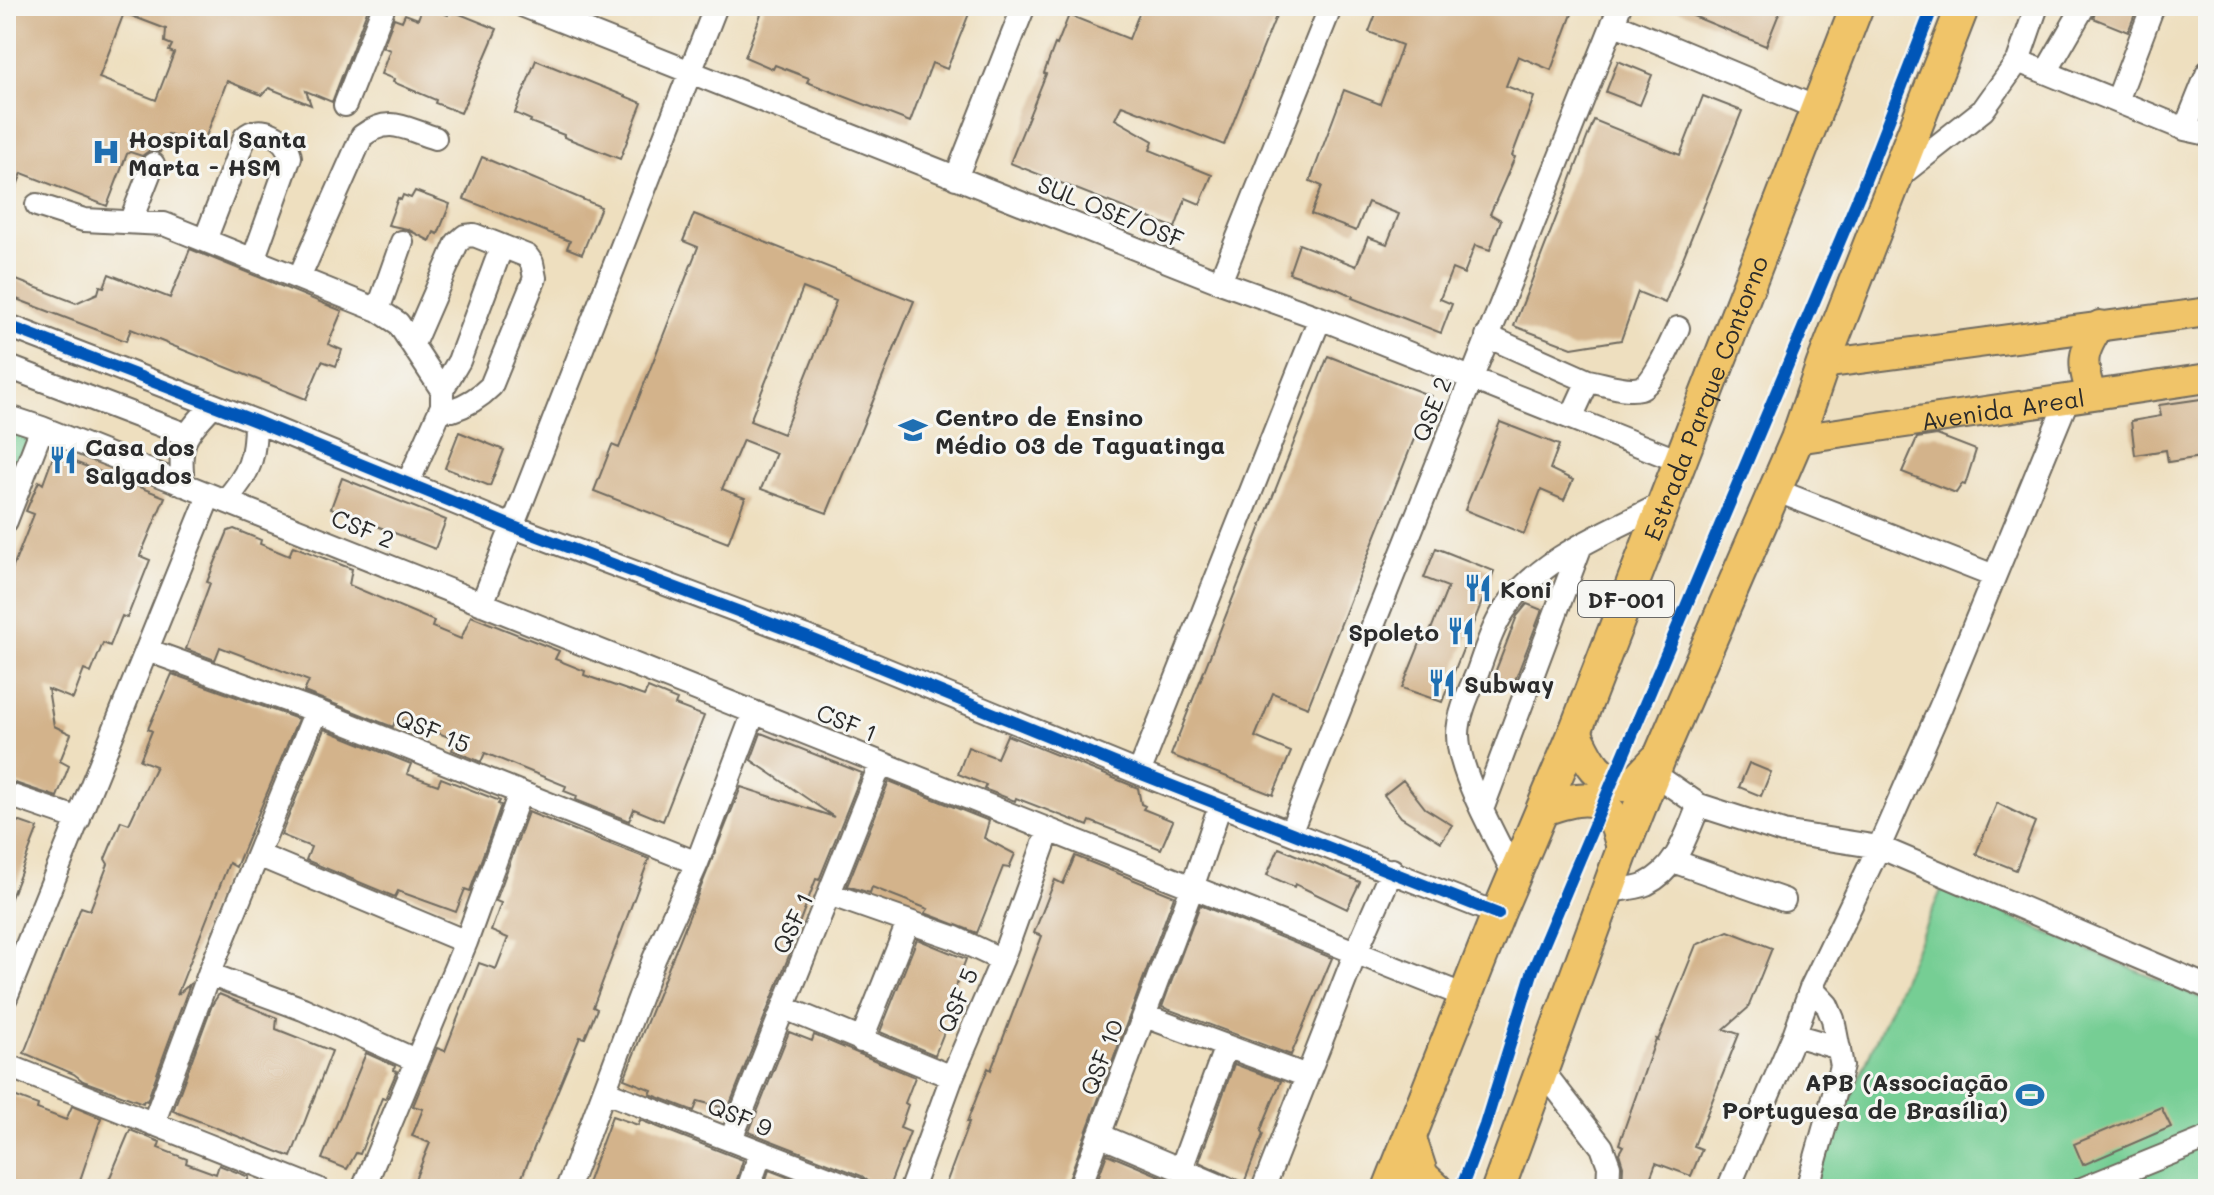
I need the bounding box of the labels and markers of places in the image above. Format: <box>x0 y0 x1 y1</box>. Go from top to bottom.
place label: Hospital Santa Marta - HSM <box>128 123 307 182</box>
hospital icon: Hospital Santa Marta - HSM <box>91 137 121 167</box>
place label: Centro de Ensino Médio 03 de Taguatinga <box>935 401 1225 460</box>
school or university icon: Centro de Ensino Médio 03 de Taguatinga <box>898 415 928 445</box>
place label: Casa dos Salgados <box>85 431 195 490</box>
restaurant icon: Casa dos Salgados <box>48 445 78 475</box>
restaurant icon: Koni <box>1463 573 1493 603</box>
place label: Koni <box>1500 573 1552 604</box>
place label: Spoleto <box>1348 616 1439 647</box>
restaurant icon: Spoleto <box>1446 616 1476 646</box>
restaurant icon: Subway <box>1427 668 1457 698</box>
place label: Subway <box>1464 668 1554 699</box>
place label: APB (Associação Portuguesa de Brasília) <box>1722 1066 2008 1125</box>
sports icon: APB (Associação Portuguesa de Brasília) <box>2015 1080 2045 1110</box>

